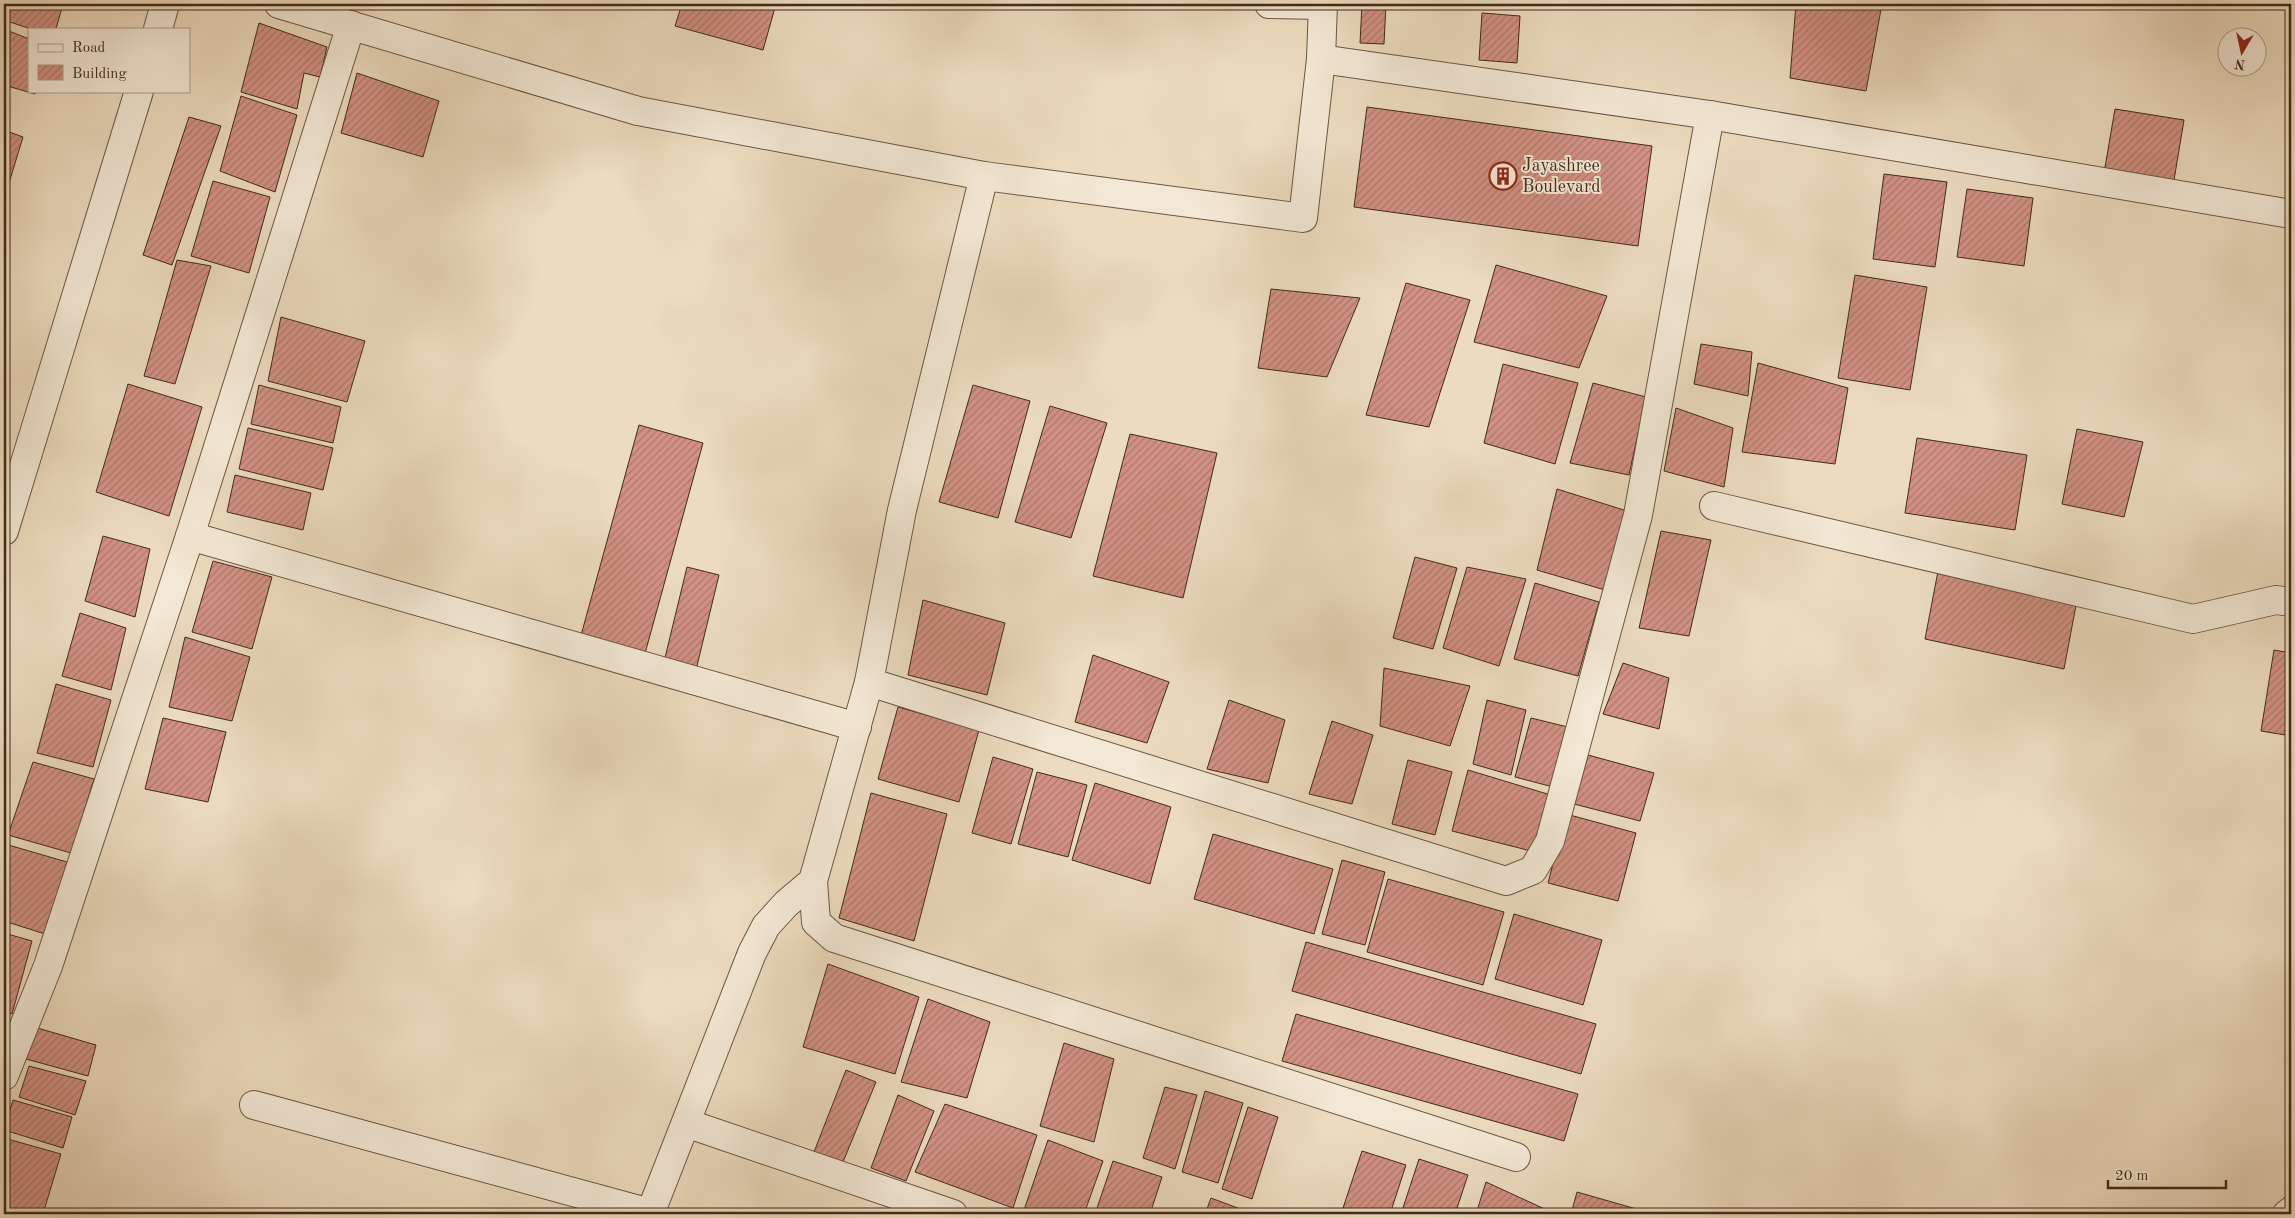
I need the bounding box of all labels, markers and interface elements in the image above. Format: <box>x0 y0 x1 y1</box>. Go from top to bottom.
legend <box>28 28 190 92</box>
north arrow <box>2218 28 2268 78</box>
text: Road <box>72 41 106 56</box>
text: N <box>2233 56 2247 72</box>
text: Building <box>72 67 127 82</box>
place label: Jayashree Boulevard <box>1522 157 1601 196</box>
building icon: Jayashree Boulevard <box>1488 161 1518 191</box>
scale bar <box>2108 1158 2225 1190</box>
text: 20 m <box>2115 1169 2149 1184</box>

